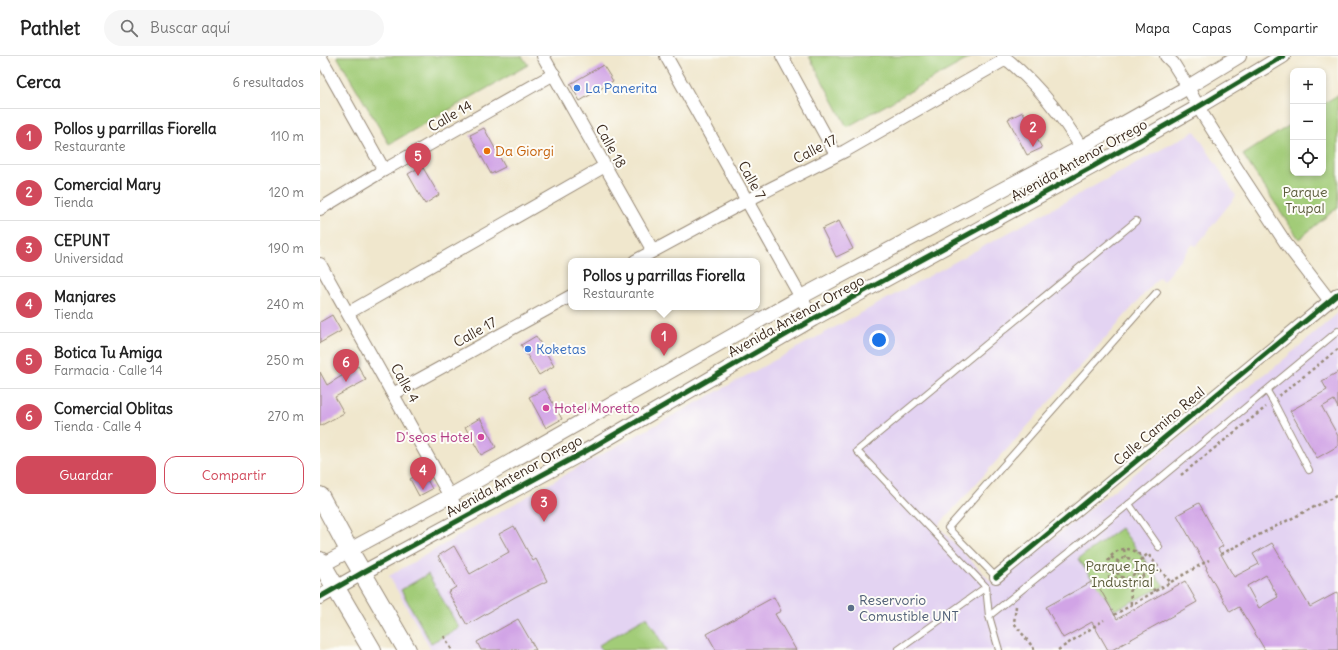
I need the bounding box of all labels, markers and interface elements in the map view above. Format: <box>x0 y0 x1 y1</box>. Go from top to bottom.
search box <box>104 10 384 46</box>
text: Pathlet <box>20 16 80 40</box>
icon: search <box>118 17 140 39</box>
text: Buscar aquí <box>150 18 230 37</box>
text: Mapa <box>1135 19 1170 37</box>
text: Capas <box>1192 19 1232 37</box>
text: Compartir <box>1254 19 1318 37</box>
map controls <box>1290 68 1326 176</box>
button: + <box>1290 68 1326 104</box>
text: Cerca <box>16 71 61 93</box>
text: 6 resultados <box>232 74 304 91</box>
place label: La Panerita <box>585 79 657 97</box>
marker: La Panerita <box>572 83 582 93</box>
street label: Calle 14 <box>425 96 475 136</box>
button: − <box>1290 104 1326 140</box>
pin: 2 <box>1020 114 1046 147</box>
street label: Avenida Antenor Orrego <box>1008 115 1150 205</box>
text: Pollos y parrillas Fiorella <box>54 119 216 138</box>
street label: Calle 18 <box>592 121 630 171</box>
text: 1 <box>26 128 32 145</box>
text: 110 m <box>271 128 304 145</box>
street label: Calle 17 <box>790 130 840 168</box>
text: Restaurante <box>54 138 126 155</box>
button: locate <box>1290 140 1326 176</box>
place label: Da Giorgi <box>495 142 554 160</box>
pin: 5 <box>405 143 431 176</box>
marker: Da Giorgi <box>482 146 492 156</box>
street label: Calle 7 <box>734 158 770 202</box>
text: Comercial Mary <box>54 175 161 194</box>
park label: Parque Trupal <box>1282 183 1328 217</box>
text: 2 <box>25 184 33 201</box>
text: 120 m <box>269 184 304 201</box>
text: Tienda <box>54 194 93 211</box>
text: CEPUNT <box>54 231 110 250</box>
text: 3 <box>25 240 33 257</box>
text: 190 m <box>268 240 304 257</box>
text: Universidad <box>54 250 123 267</box>
popup <box>568 258 760 310</box>
text: Pollos y parrillas Fiorella <box>583 266 745 285</box>
street label: Avenida Antenor Orrego <box>725 271 867 361</box>
text: Restaurante <box>583 285 654 302</box>
text: Manjares <box>54 287 116 306</box>
text: 4 <box>25 296 33 313</box>
text: 240 m <box>267 296 304 313</box>
text: Tienda <box>54 306 93 323</box>
street label: Calle 17 <box>450 313 500 351</box>
pin: 1 <box>651 323 677 356</box>
your location <box>869 330 889 350</box>
place label: Koketas <box>536 340 586 358</box>
text: Botica Tu Amiga <box>54 343 162 362</box>
marker: Koketas <box>523 344 533 354</box>
pin: 6 <box>333 349 359 382</box>
text: 5 <box>25 352 33 369</box>
text: 250 m <box>266 352 304 369</box>
street label: Calle 4 <box>387 360 423 406</box>
text: Farmacia · Calle 14 <box>54 362 163 379</box>
street label: Calle Camino Real <box>1110 383 1208 469</box>
text: Comercial Oblitas <box>54 399 173 418</box>
place label: Hotel Moretto <box>554 399 640 417</box>
marker: Hotel Moretto <box>541 403 551 413</box>
text: 6 <box>25 408 33 425</box>
text: 270 m <box>267 408 304 425</box>
text: Tienda · Calle 4 <box>54 418 142 435</box>
place label: D'seos Hotel <box>396 428 473 446</box>
street label: Avenida Antenor Orrego <box>443 431 585 521</box>
marker: D'seos Hotel <box>476 432 486 442</box>
button: Guardar <box>16 456 156 494</box>
button: Compartir <box>164 456 304 494</box>
pin: 4 <box>410 457 436 490</box>
pin: 3 <box>531 489 557 522</box>
park label: Parque Ing. Industrial <box>1085 557 1159 591</box>
place label: Reservorio Comustible UNT <box>859 591 959 625</box>
marker: Reservorio Comustible UNT <box>846 603 856 613</box>

